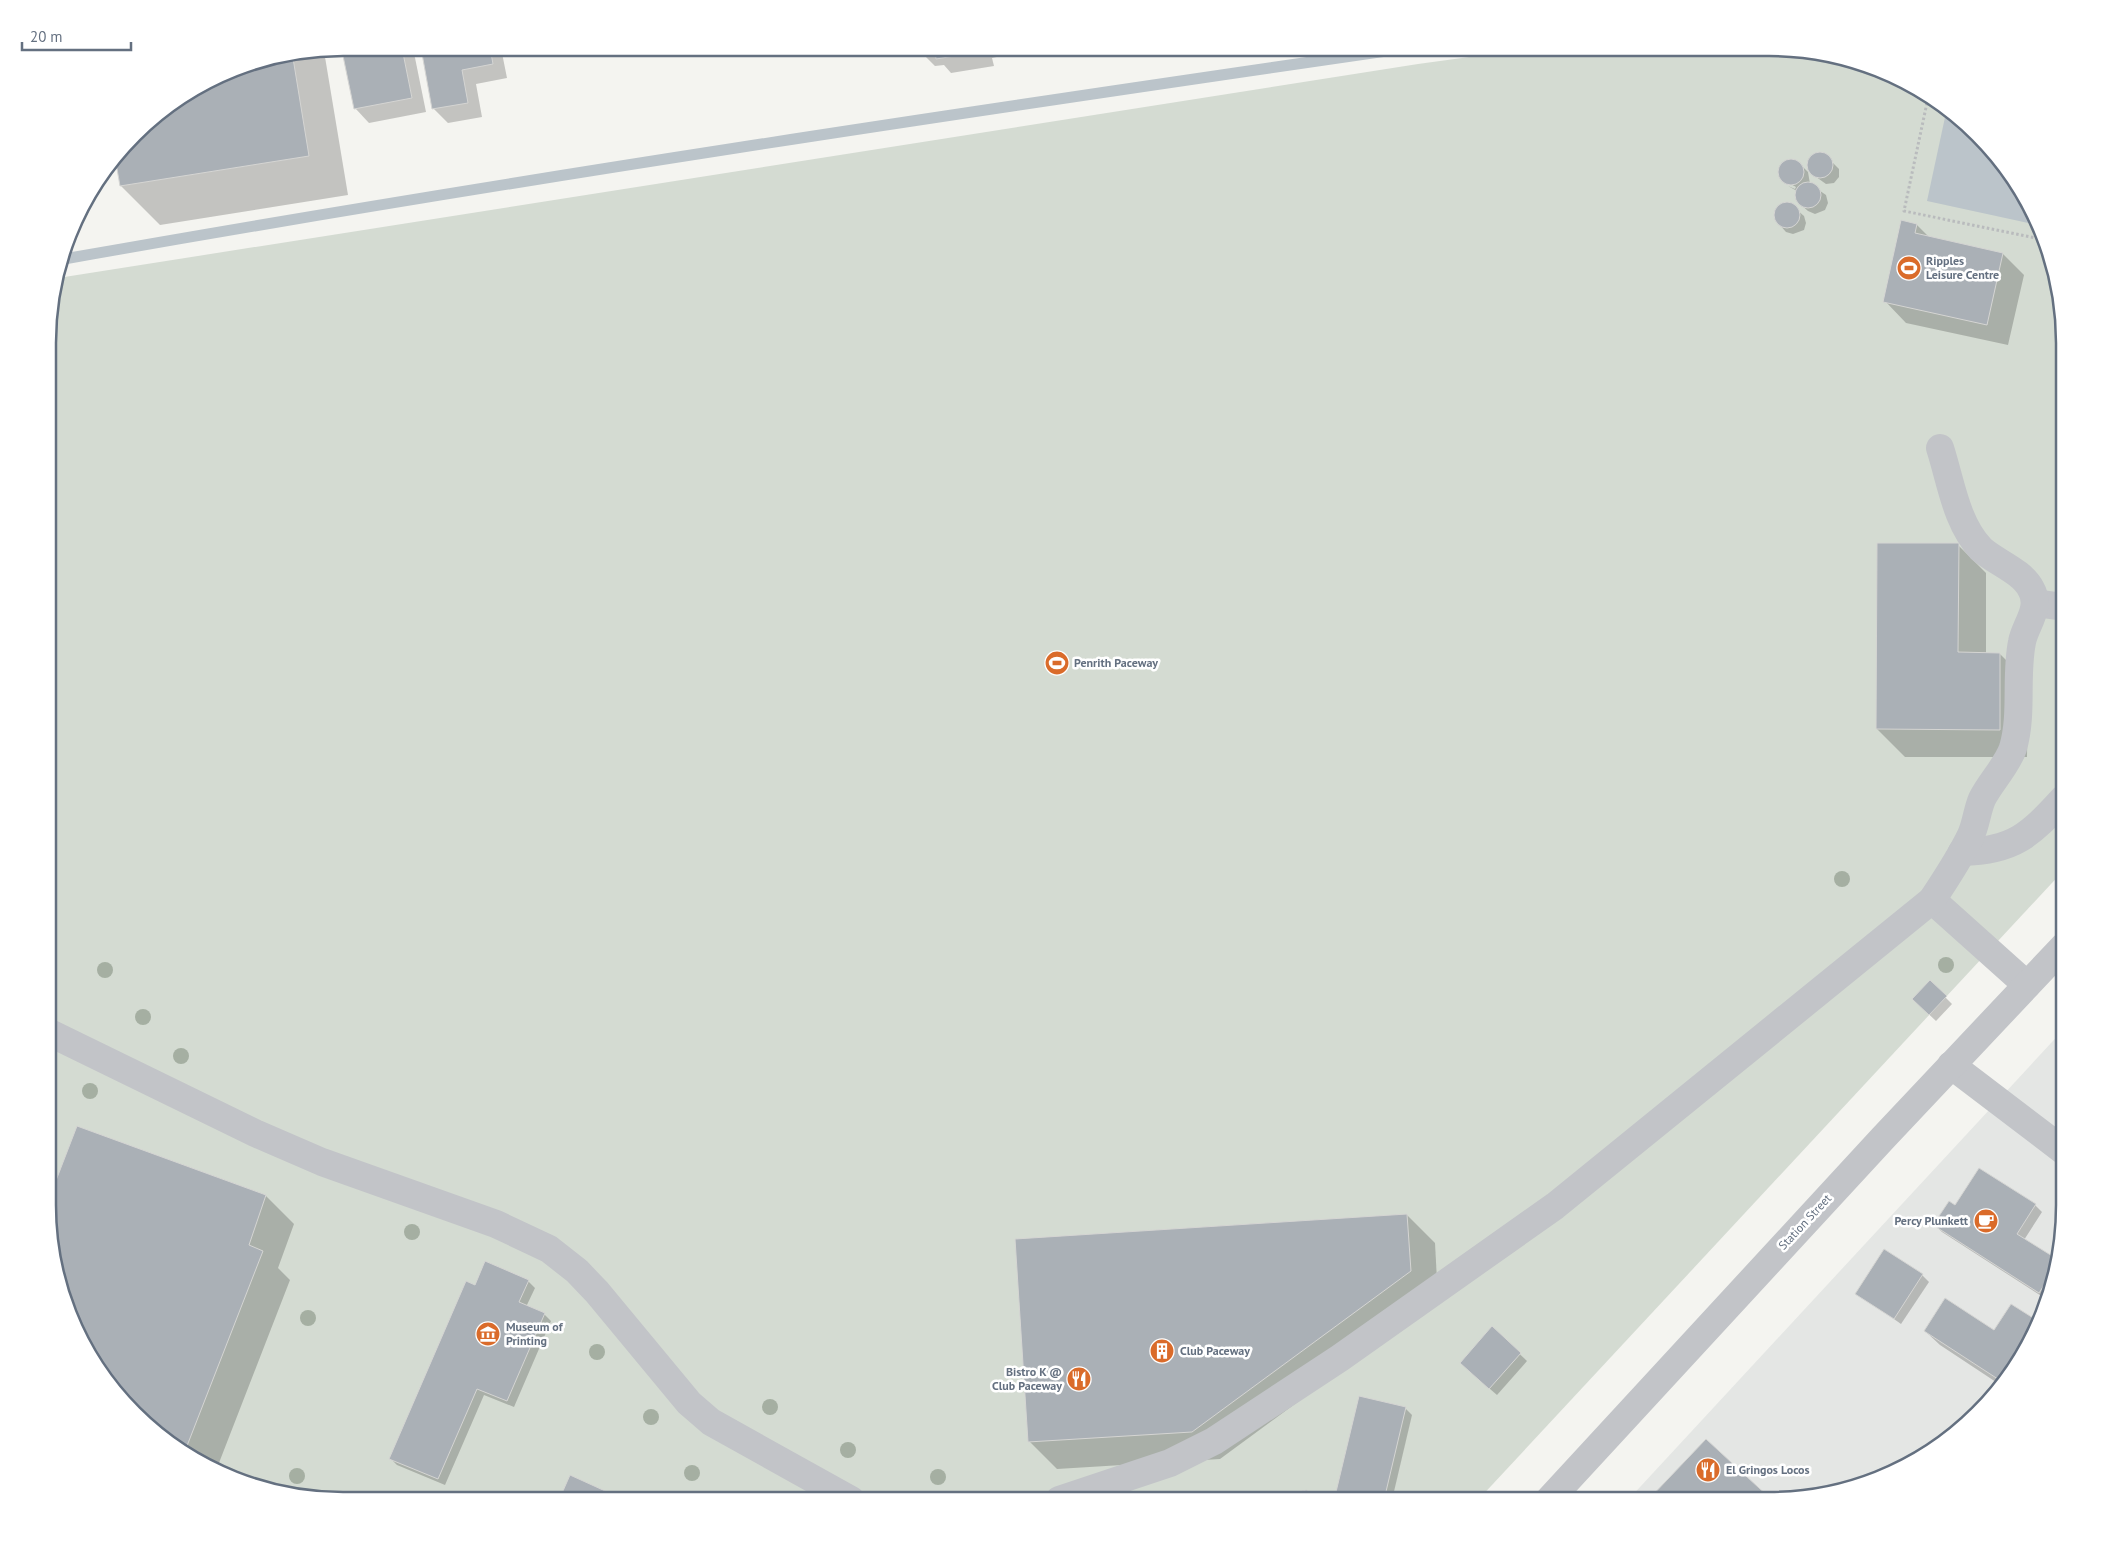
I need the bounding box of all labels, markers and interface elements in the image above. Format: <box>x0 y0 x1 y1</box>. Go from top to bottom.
scale bar <box>22 20 131 52</box>
text: 20 m <box>30 27 63 46</box>
place label: Ripples Leisure Centre <box>1926 253 1999 282</box>
sports icon: Ripples Leisure Centre <box>1896 255 1922 281</box>
sports icon: Penrith Paceway <box>1044 650 1070 676</box>
place label: Penrith Paceway <box>1074 655 1158 670</box>
street label: Station Street <box>1775 1191 1834 1253</box>
cafe icon: Percy Plunkett <box>1973 1208 1999 1234</box>
place label: Percy Plunkett <box>1894 1213 1969 1228</box>
place label: Museum of Printing <box>506 1319 564 1348</box>
museum icon: Museum of Printing <box>475 1321 501 1347</box>
building icon: Club Paceway <box>1149 1338 1175 1364</box>
place label: Club Paceway <box>1180 1343 1250 1358</box>
place label: Bistro K @ Club Paceway <box>992 1364 1062 1393</box>
restaurant icon: Bistro K @ Club Paceway <box>1066 1366 1092 1392</box>
restaurant icon: El Gringos Locos <box>1695 1457 1721 1483</box>
place label: El Gringos Locos <box>1726 1462 1810 1477</box>

